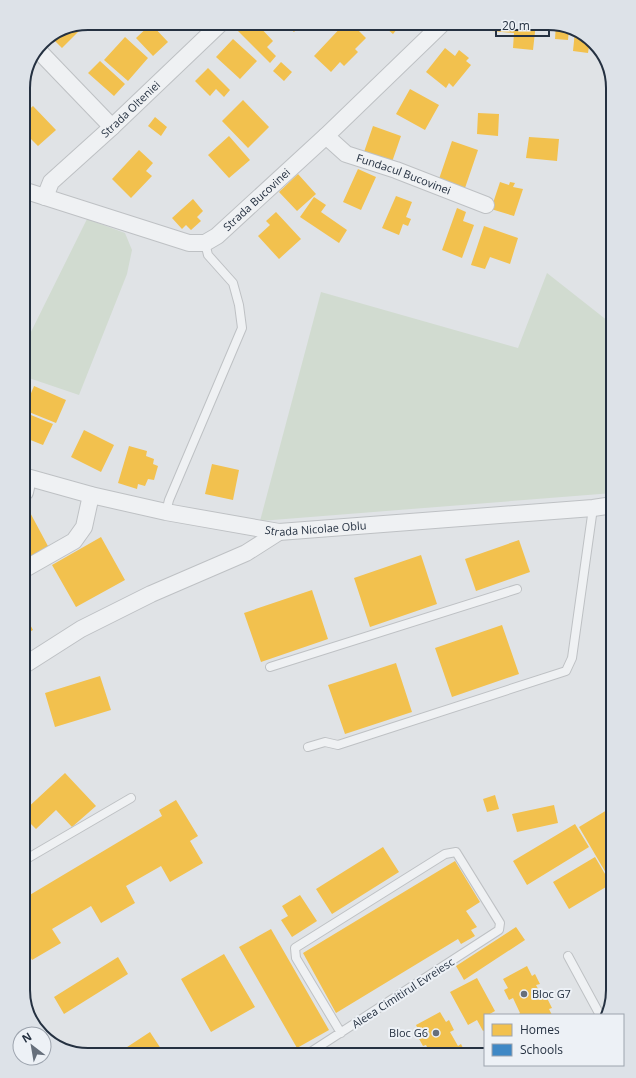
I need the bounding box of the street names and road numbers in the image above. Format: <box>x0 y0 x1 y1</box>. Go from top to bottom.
street label: Strada Olteniei <box>97 77 163 141</box>
street label: Fundacul Bucovinei <box>355 150 453 198</box>
street label: Strada Bucovinei <box>220 165 293 234</box>
street label: Strada Nicolae Oblu <box>264 517 367 539</box>
street label: Aleea Cimitirul Evreiesc <box>349 954 457 1031</box>

